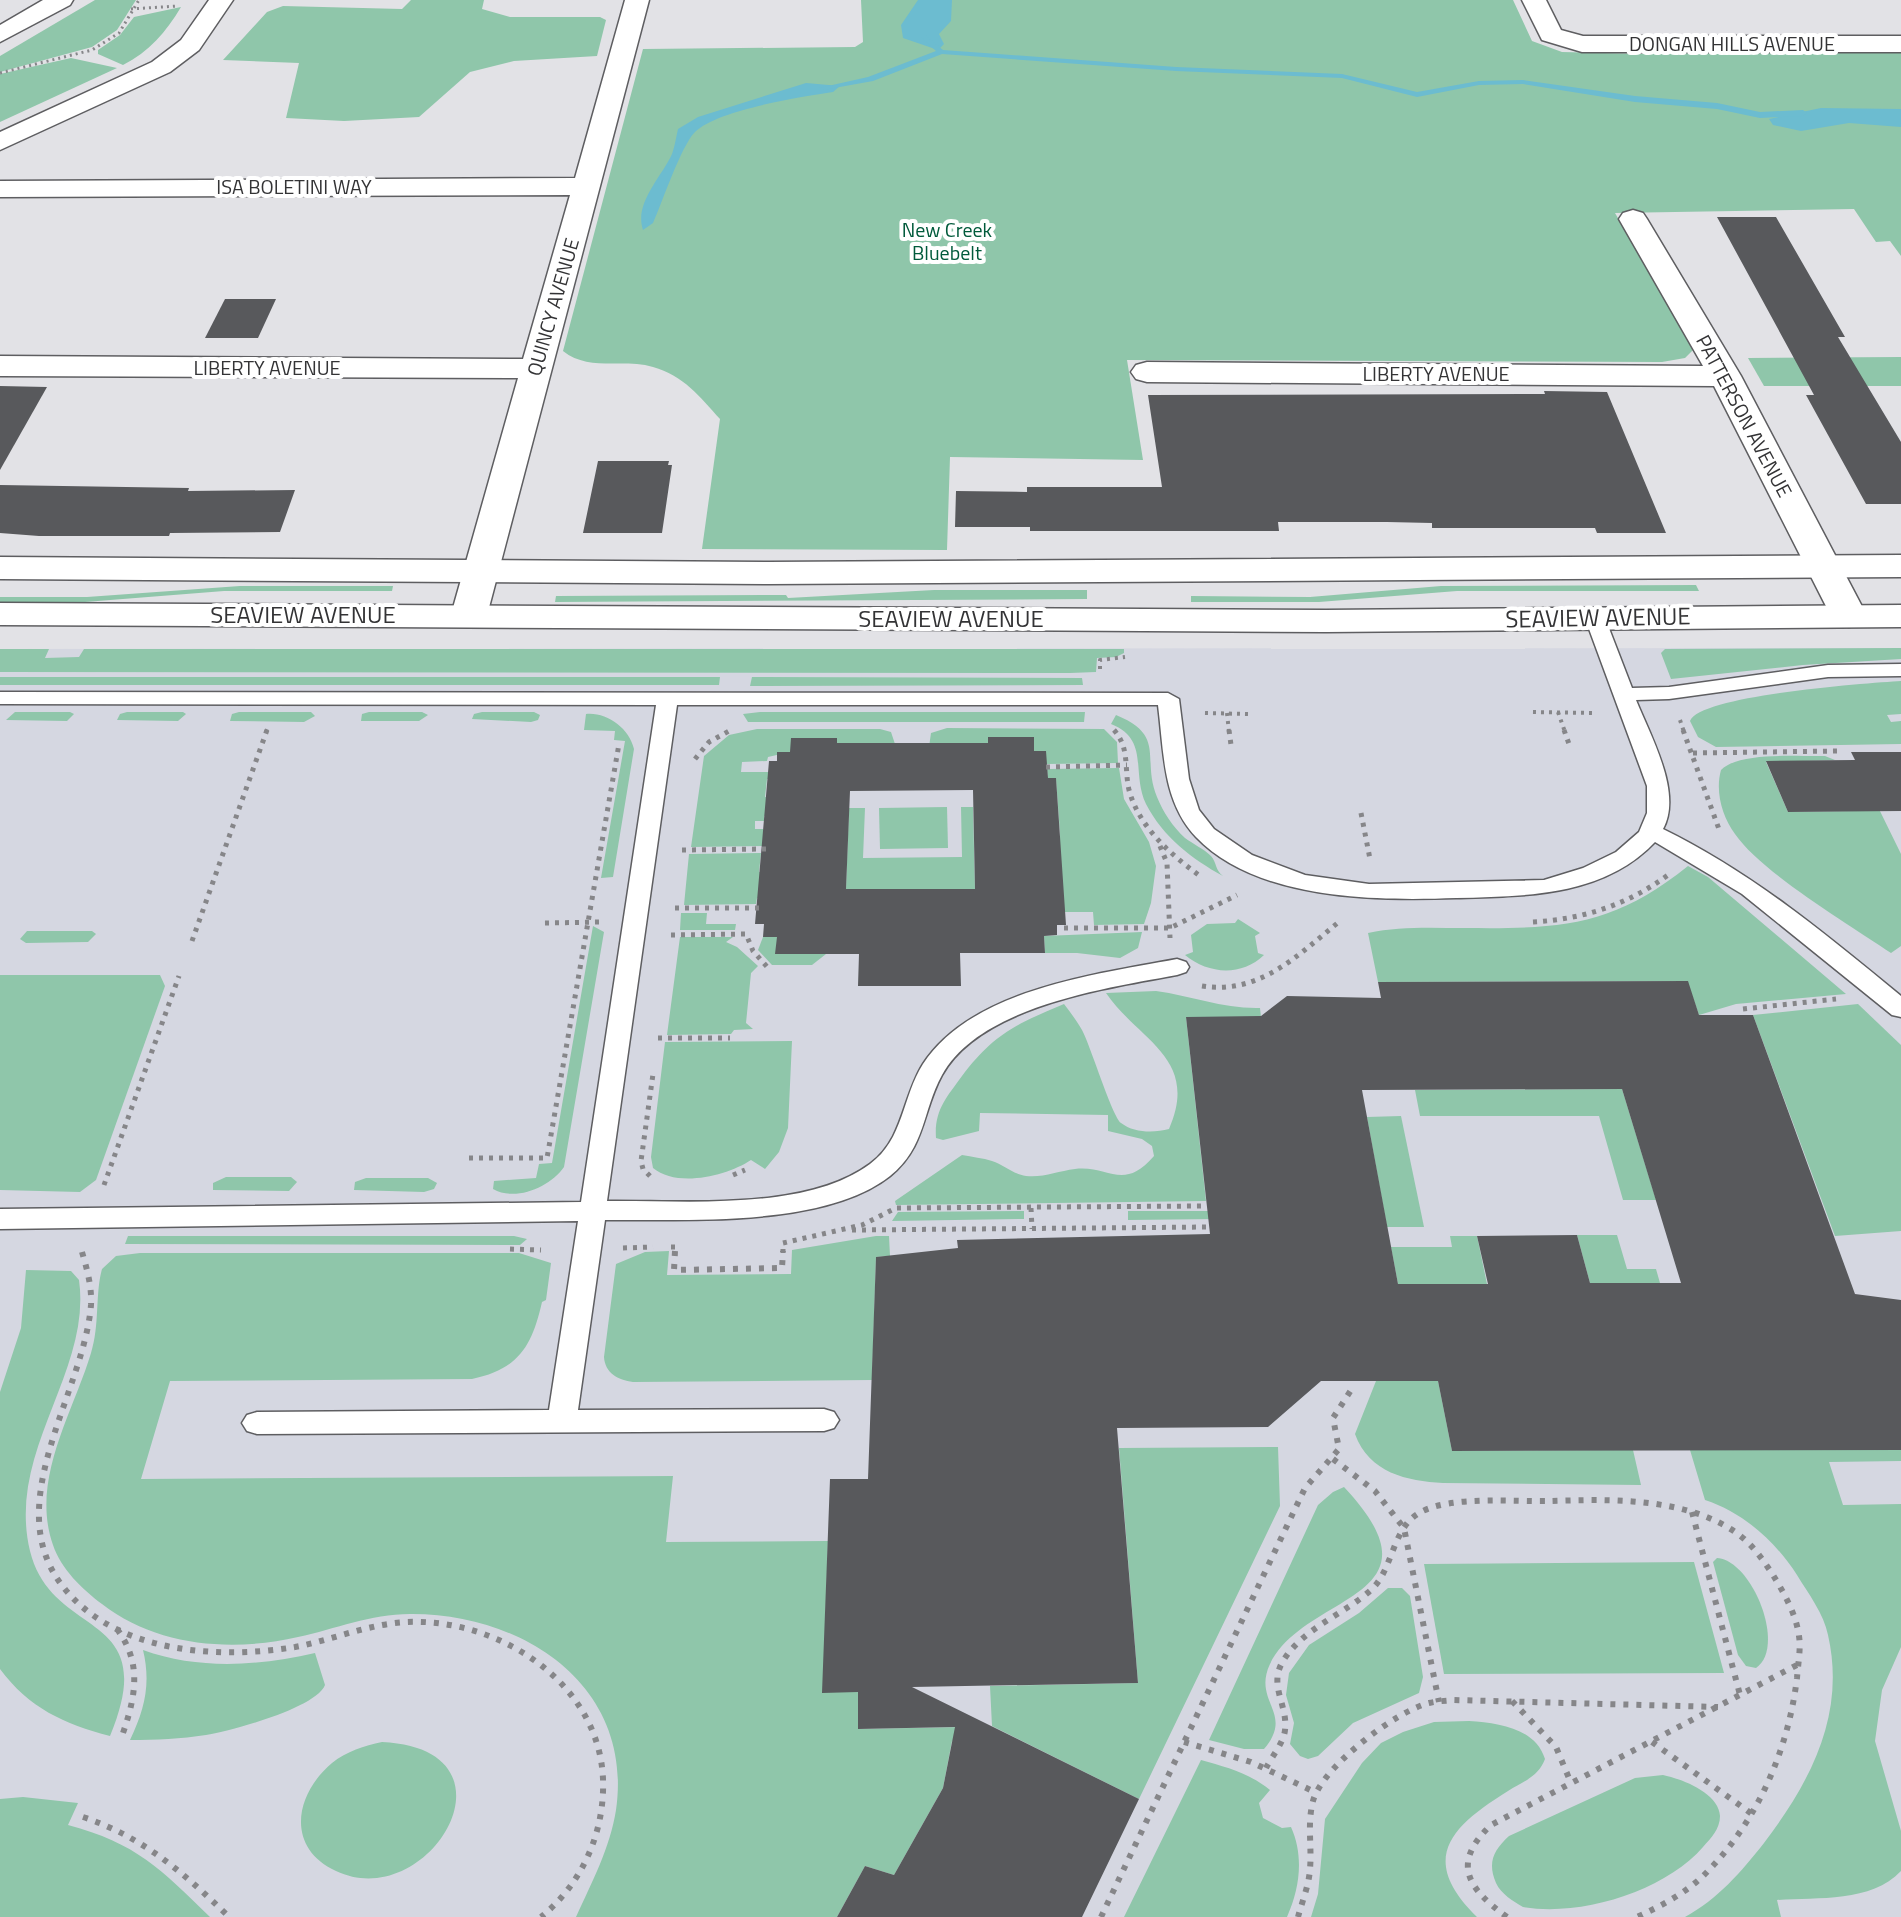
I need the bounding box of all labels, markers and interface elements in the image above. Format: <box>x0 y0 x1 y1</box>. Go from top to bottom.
street label: DONGAN HILLS AVENUE <box>1629 28 1835 59</box>
street label: ISA BOLETINI WAY <box>216 171 372 202</box>
park label: New Creek Bluebelt <box>902 214 993 268</box>
street label: QUINCY AVENUE <box>518 234 587 379</box>
street label: PATTERSON AVENUE <box>1688 329 1800 503</box>
street label: LIBERTY AVENUE <box>193 352 341 383</box>
street label: LIBERTY AVENUE <box>1362 358 1510 389</box>
street label: SEAVIEW AVENUE <box>210 596 396 632</box>
street label: SEAVIEW AVENUE <box>1505 597 1691 637</box>
street label: SEAVIEW AVENUE <box>858 600 1044 636</box>

